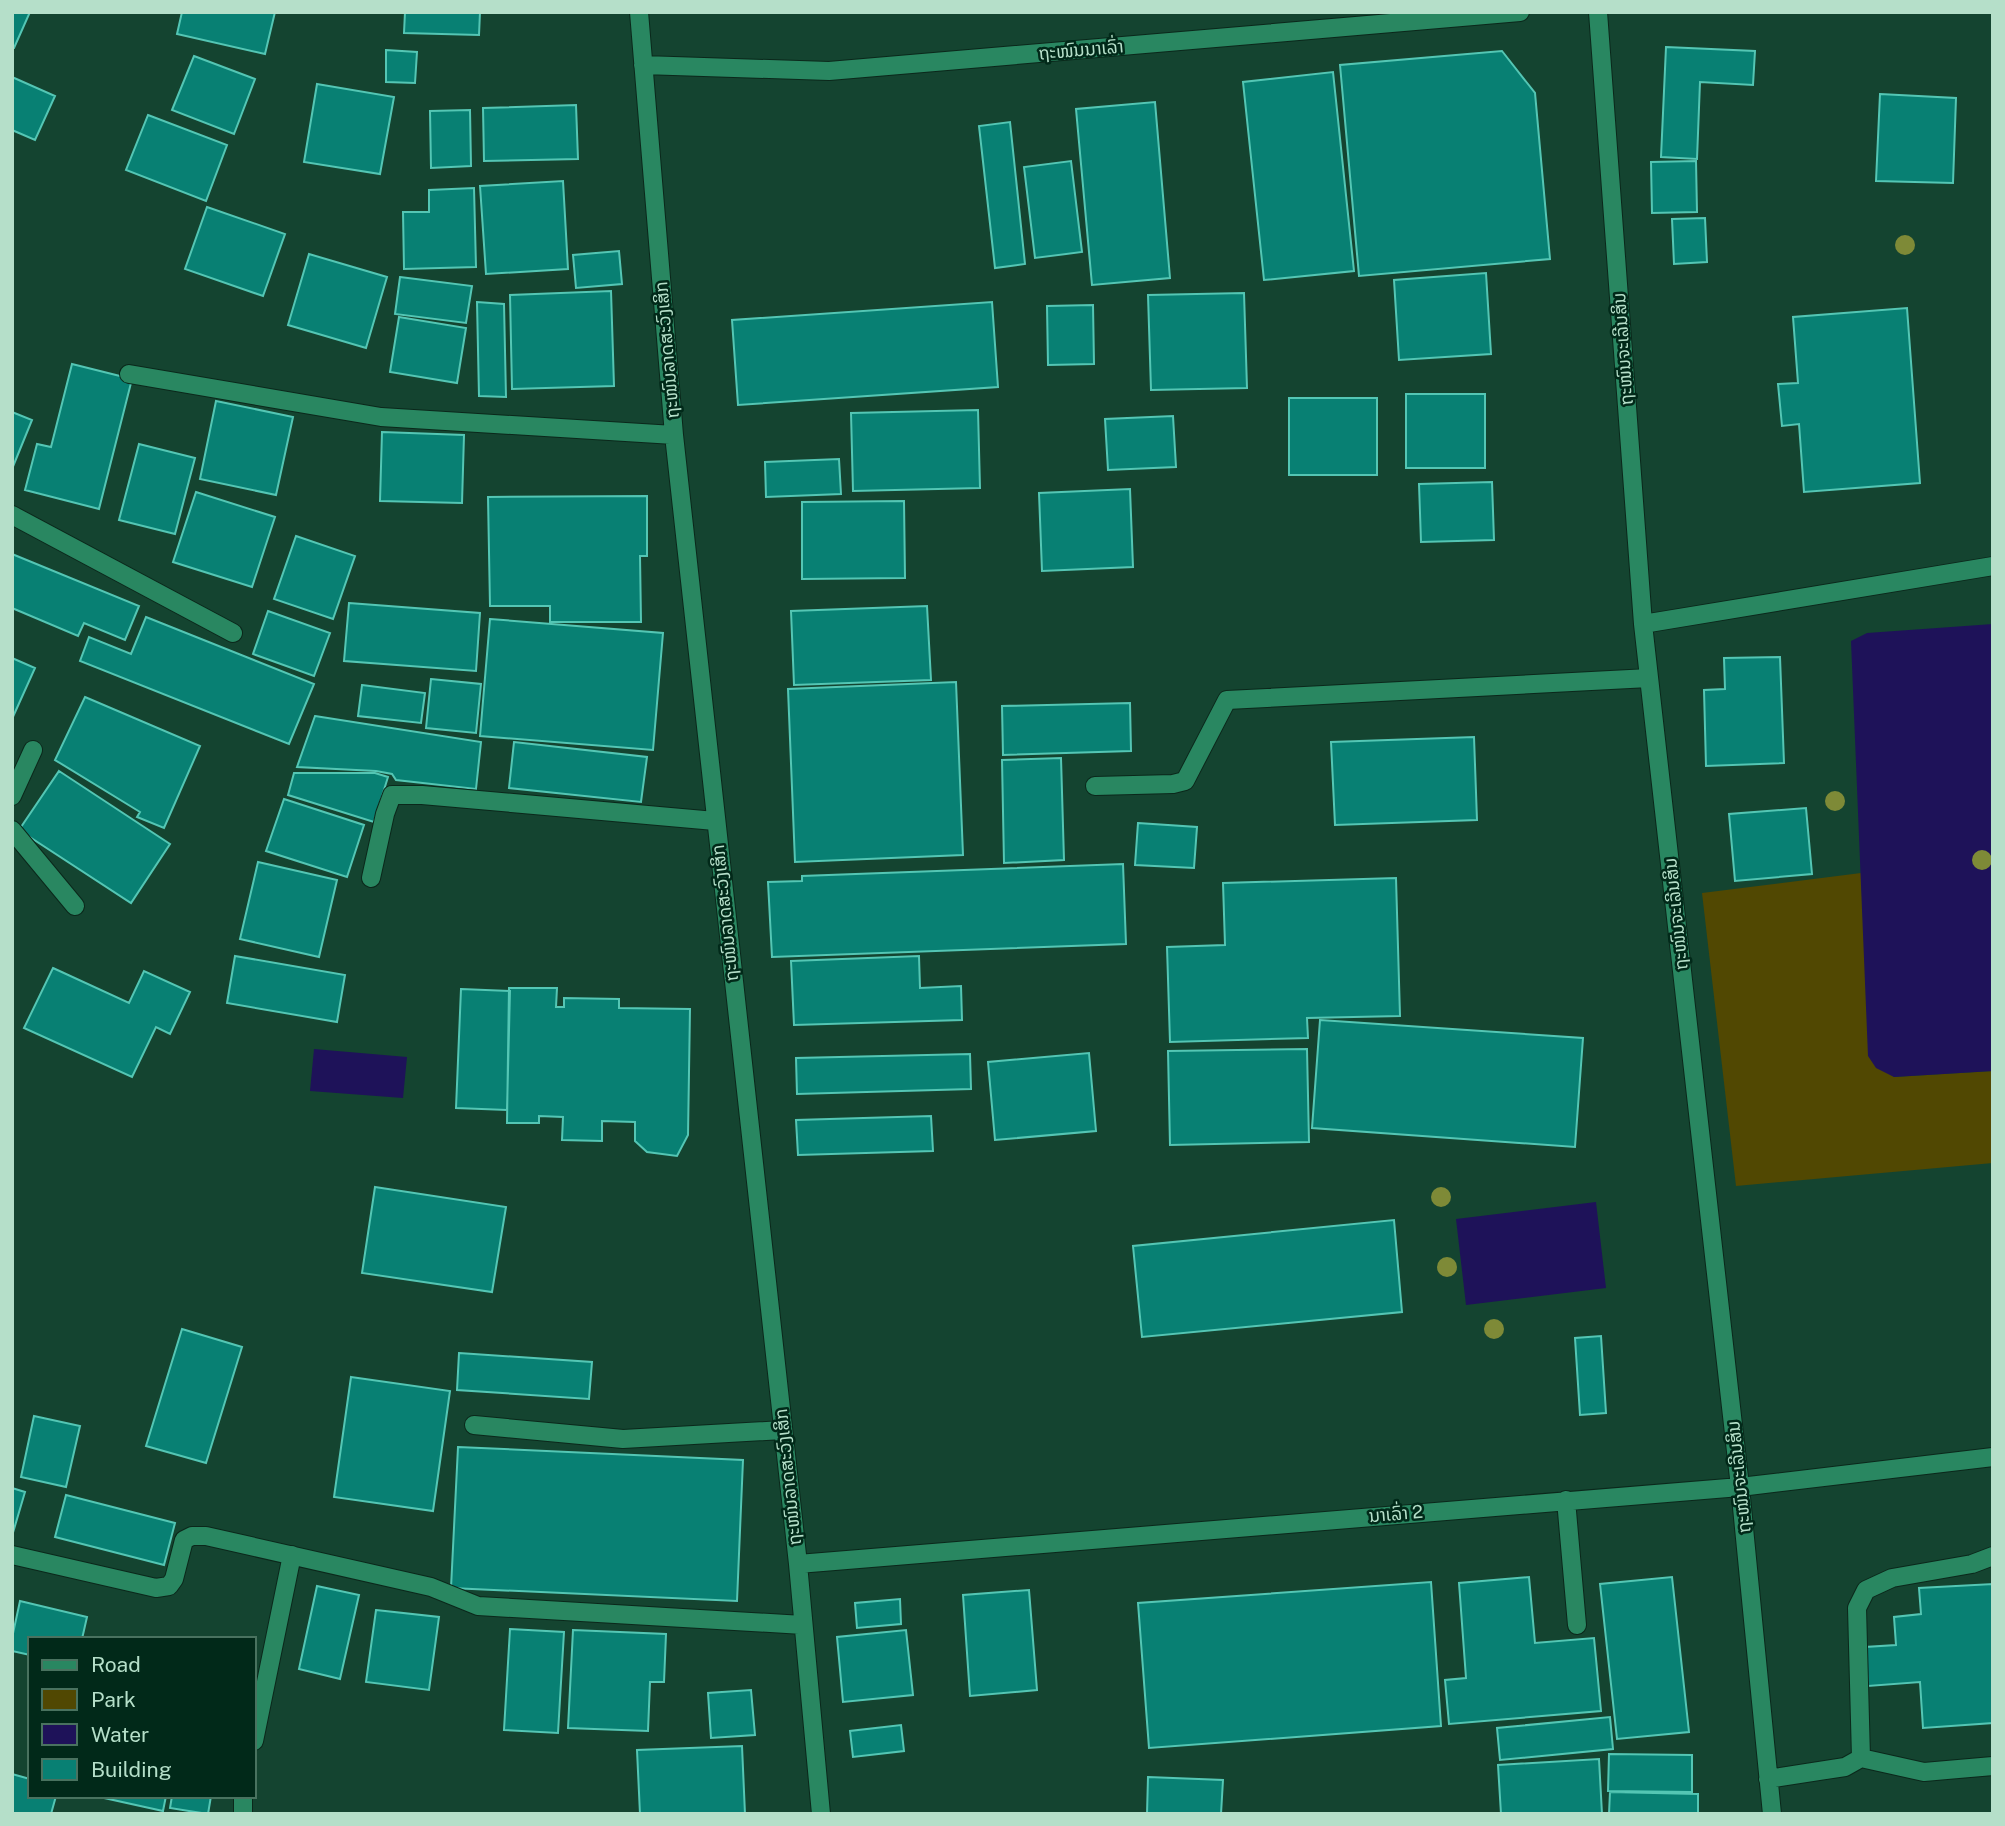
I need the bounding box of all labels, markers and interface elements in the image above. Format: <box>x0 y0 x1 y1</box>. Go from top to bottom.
street label: ຖະໜົນນາເລົ່າ <box>1037 33 1124 64</box>
street label: ຖະໜົນລາດສະວົງເສິກ <box>650 281 683 420</box>
street label: ຖະໜົນຈະເລີນສິນ <box>1608 292 1637 406</box>
street label: ຖະໜົນລາດສະວົງເສິກ <box>707 843 742 983</box>
street label: ຖະໜົນຈະເລີນສິນ <box>1659 857 1692 971</box>
street label: ຖະໜົນລາດສະວົງເສິກ <box>770 1407 805 1547</box>
street label: ຖະໜົນຈະເລີນສິນ <box>1722 1420 1755 1534</box>
street label: ນາເລົ່າ 2 <box>1368 1499 1424 1526</box>
legend <box>28 1637 256 1798</box>
text: Road <box>91 1652 141 1677</box>
text: Park <box>91 1687 136 1712</box>
text: Water <box>91 1722 149 1747</box>
text: Building <box>91 1757 172 1782</box>

